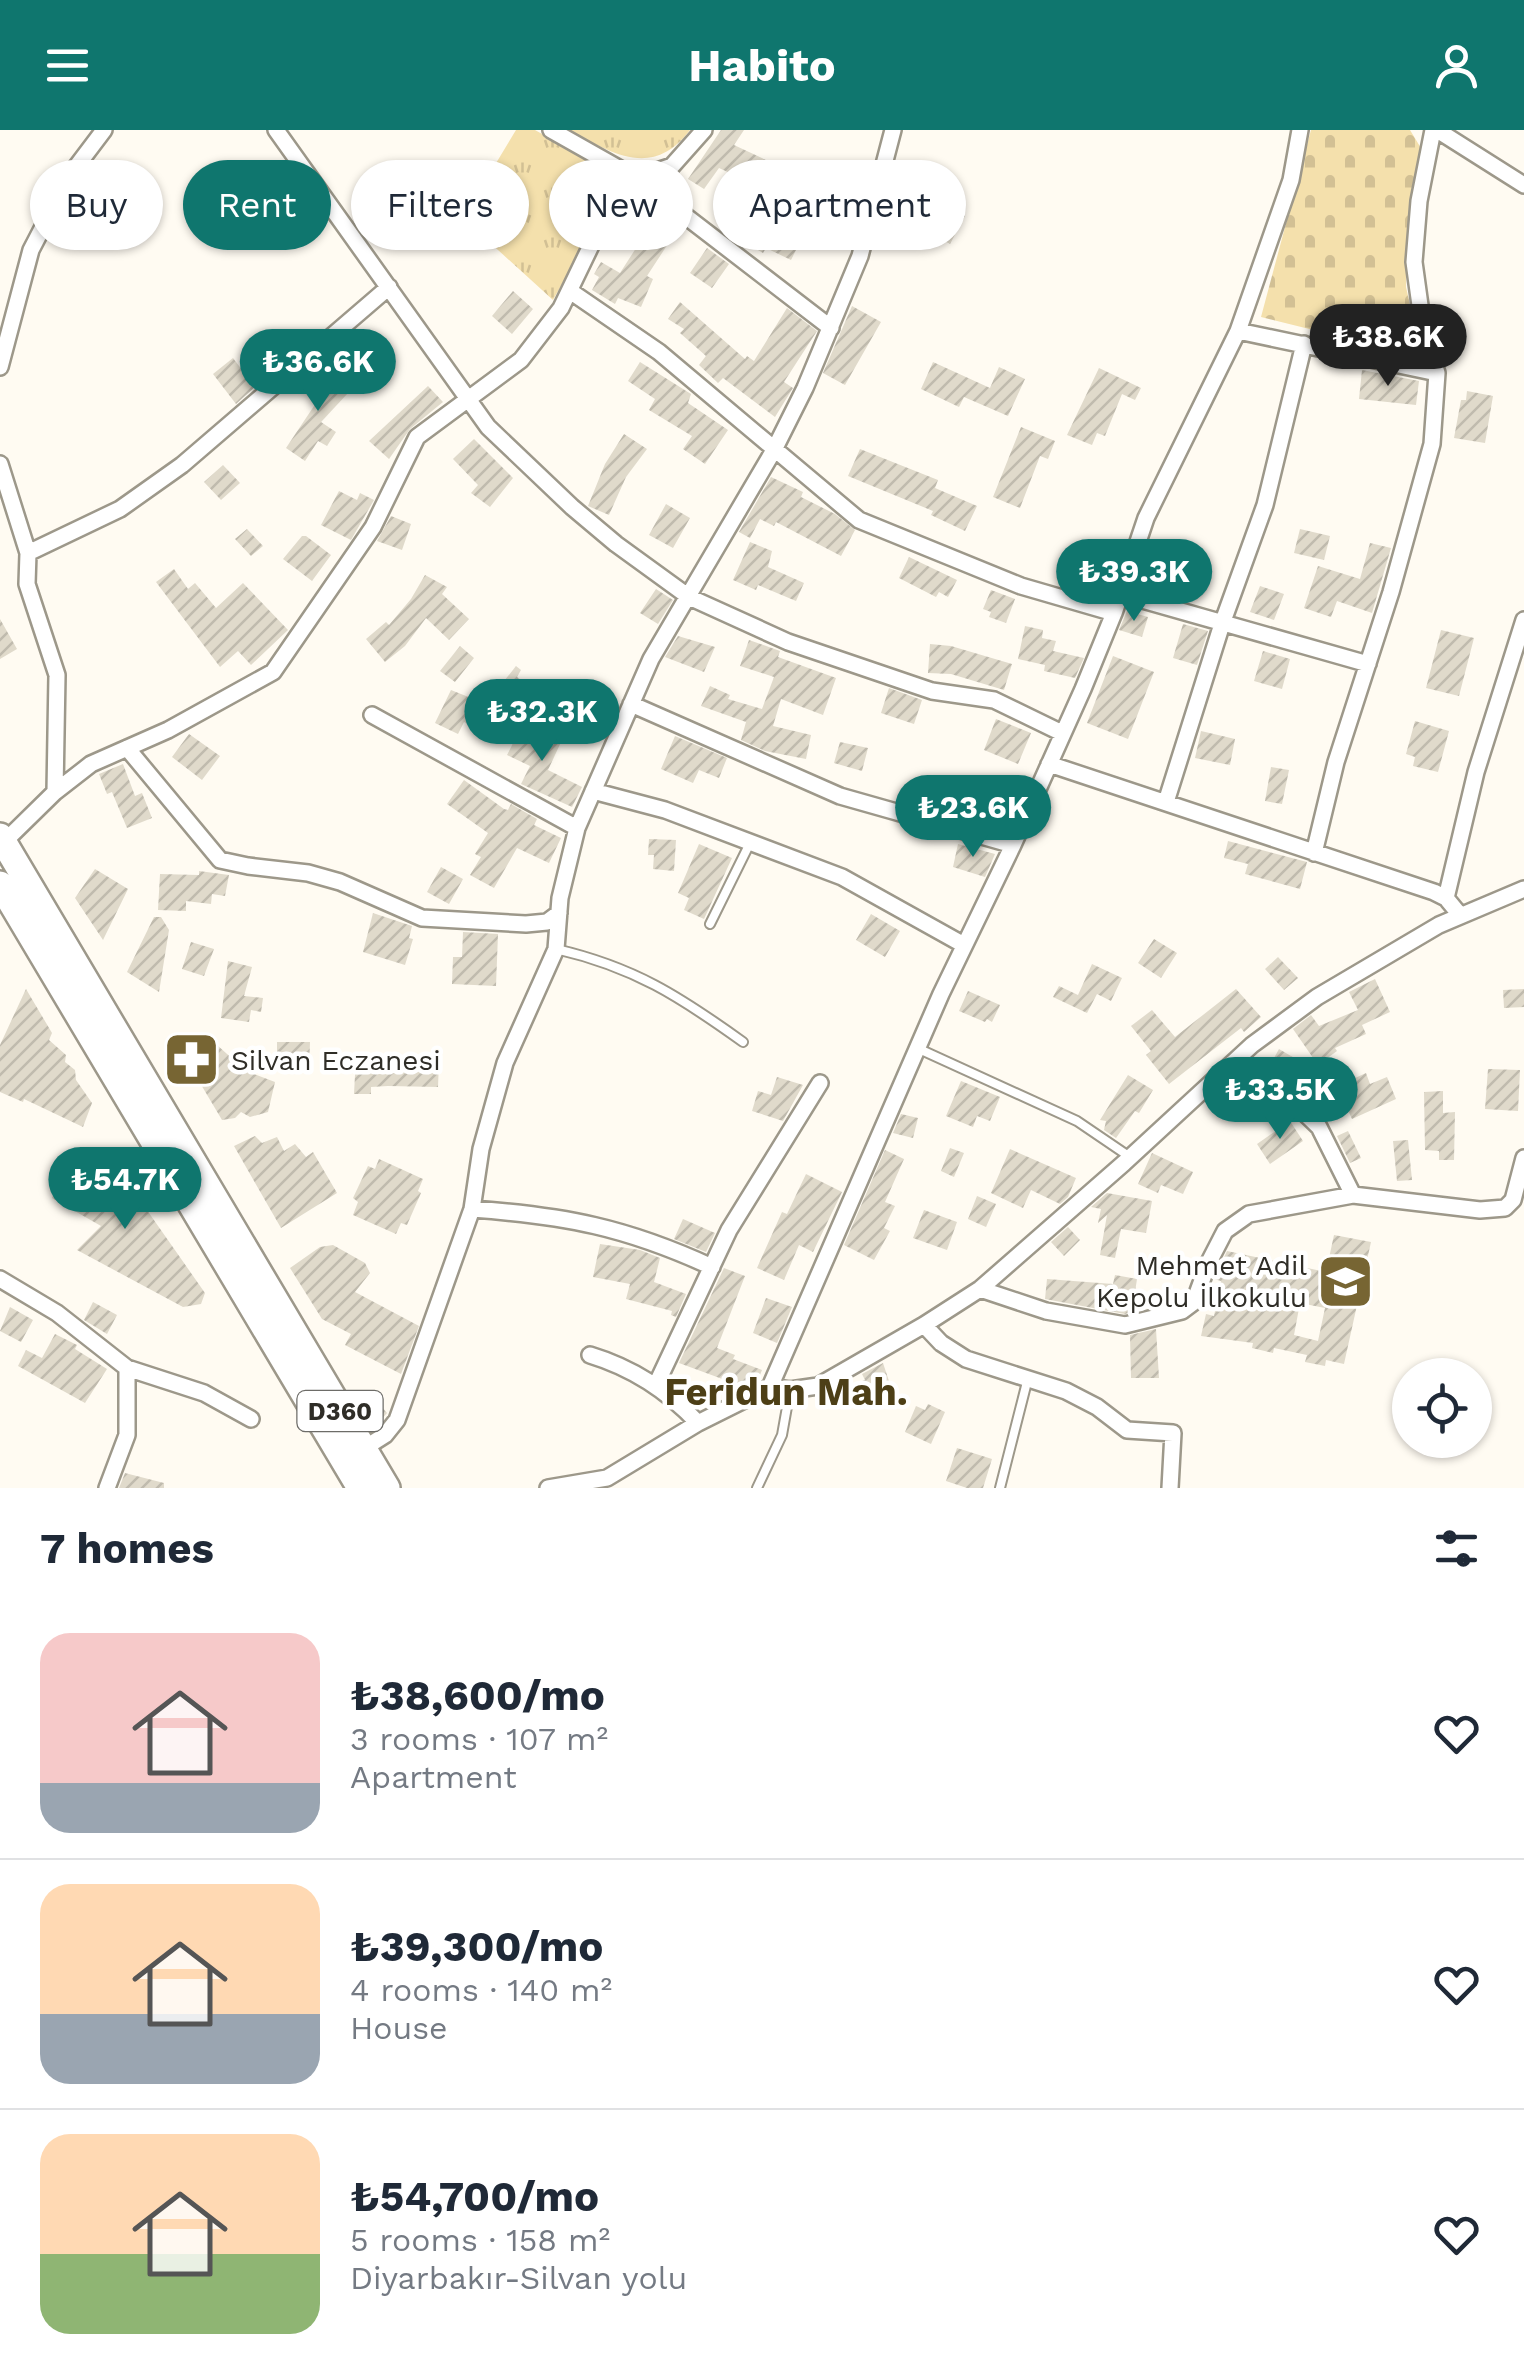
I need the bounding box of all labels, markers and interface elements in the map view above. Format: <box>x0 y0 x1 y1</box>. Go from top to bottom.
icon: menu <box>40 38 95 93</box>
icon: person <box>1429 38 1484 93</box>
text: Habito <box>688 39 836 92</box>
chip: Buy <box>30 160 163 250</box>
chip: Rent <box>183 160 331 250</box>
chip: Filters <box>351 160 529 250</box>
chip: New <box>549 160 693 250</box>
chip: Apartment <box>713 160 966 250</box>
pin: ₺38.6K <box>1307 304 1469 389</box>
text: ₺38.6K <box>1332 317 1444 355</box>
pin: ₺36.6K <box>237 329 399 414</box>
text: ₺36.6K <box>262 342 374 380</box>
pin: ₺39.3K <box>1053 539 1215 624</box>
text: ₺39.3K <box>1078 552 1190 590</box>
pin: ₺32.3K <box>461 679 623 764</box>
text: ₺32.3K <box>486 692 598 730</box>
pin: ₺23.6K <box>892 775 1054 860</box>
text: ₺23.6K <box>917 788 1029 826</box>
pharmacy icon: Silvan Eczanesi <box>162 1030 222 1090</box>
place label: Silvan Eczanesi <box>231 1044 441 1077</box>
pin: ₺33.5K <box>1199 1057 1361 1142</box>
text: ₺33.5K <box>1225 1070 1335 1108</box>
pin: ₺54.7K <box>44 1147 206 1232</box>
text: ₺54.7K <box>70 1160 180 1198</box>
place label: Mehmet Adil Kepolu İlkokulu <box>1096 1249 1307 1314</box>
school or university icon: Mehmet Adil Kepolu İlkokulu <box>1316 1251 1376 1311</box>
map controls <box>1392 1358 1492 1458</box>
button: locate <box>1392 1358 1492 1458</box>
district label: Feridun Mah. <box>664 1370 908 1414</box>
road number: D360 <box>298 1391 382 1431</box>
icon: filters <box>1429 1521 1484 1576</box>
text: 7 homes <box>40 1524 214 1573</box>
text: ₺38,600/mo <box>350 1671 605 1720</box>
icon: home <box>120 1673 240 1793</box>
icon: heart <box>1429 1706 1484 1761</box>
text: 3 rooms · 107 m² <box>350 1720 608 1758</box>
text: Apartment <box>350 1758 517 1796</box>
text: ₺39,300/mo <box>350 1922 603 1971</box>
icon: home <box>120 1924 240 2044</box>
icon: heart <box>1429 1957 1484 2012</box>
text: 4 rooms · 140 m² <box>350 1971 612 2009</box>
text: House <box>350 2009 448 2047</box>
text: ₺54,700/mo <box>350 2172 599 2221</box>
icon: home <box>120 2174 240 2294</box>
icon: heart <box>1429 2207 1484 2262</box>
text: 5 rooms · 158 m² <box>350 2221 610 2259</box>
text: Diyarbakır-Silvan yolu <box>350 2259 687 2297</box>

